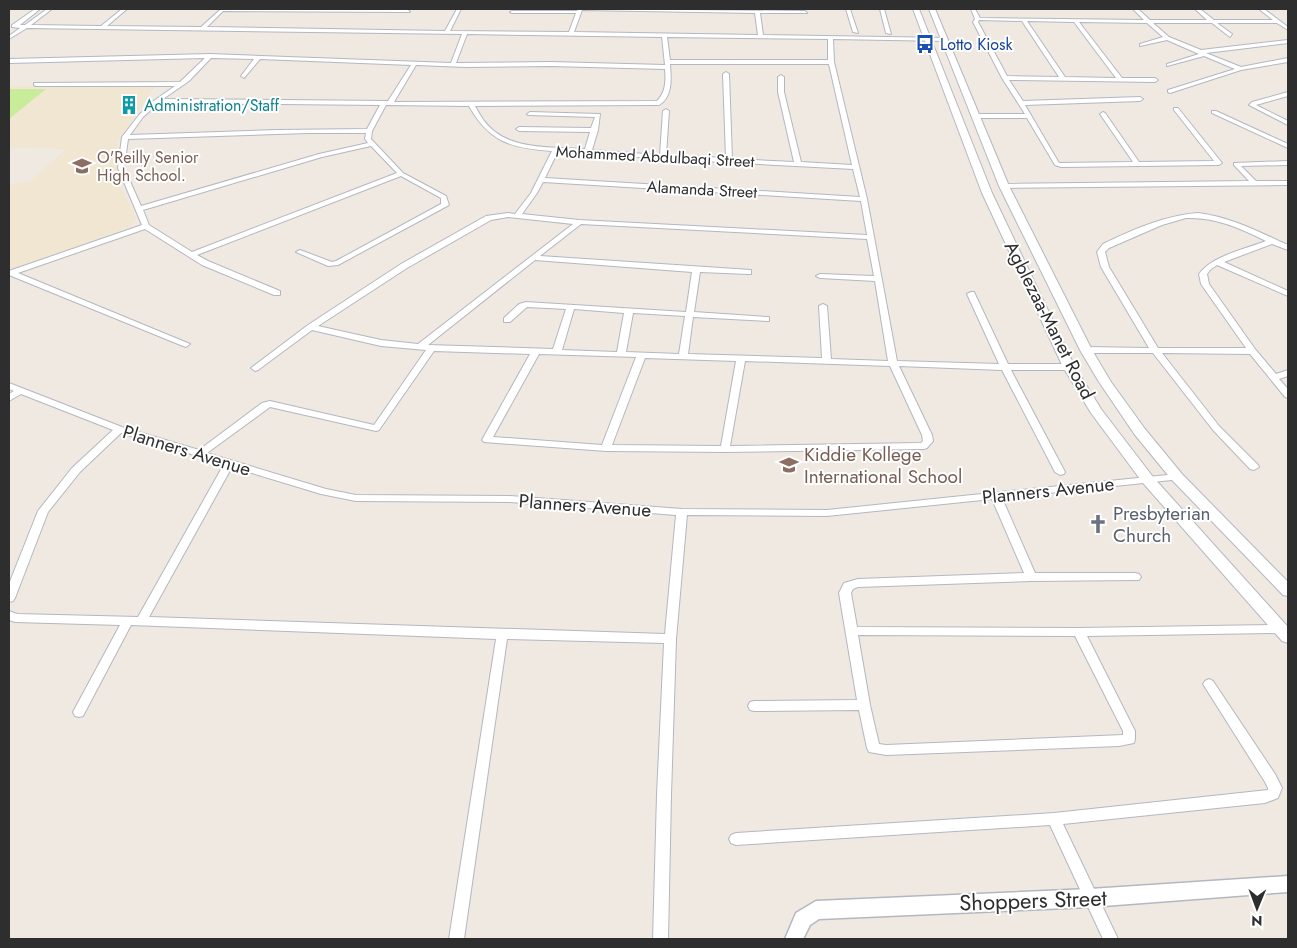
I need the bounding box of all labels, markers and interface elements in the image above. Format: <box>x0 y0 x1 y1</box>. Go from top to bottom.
bus stop icon: Lotto Kiosk <box>914 33 936 55</box>
place label: Lotto Kiosk <box>940 33 1014 56</box>
building icon: Administration/Staff <box>118 94 140 116</box>
place label: Administration/Staff <box>144 94 280 117</box>
street label: Mohammed Abdulbaqi Street <box>555 140 755 173</box>
place label: O'Reilly Senior High School. <box>97 146 199 187</box>
school or university icon: O'Reilly Senior High School. <box>71 155 93 177</box>
street label: Alamanda Street <box>646 175 758 204</box>
street label: Agblezaa-Manet Road <box>998 236 1101 404</box>
street label: Planners Avenue <box>119 418 254 483</box>
place label: Kiddie Kollege International School <box>804 441 962 490</box>
school or university icon: Kiddie Kollege International School <box>778 454 800 476</box>
street label: Planners Avenue <box>981 470 1116 511</box>
street label: Planners Avenue <box>518 487 652 524</box>
place label: Presbyterian Church <box>1113 500 1211 549</box>
church icon: Presbyterian Church <box>1087 513 1109 535</box>
street label: Shoppers Street <box>959 881 1108 919</box>
north arrow <box>1232 883 1282 933</box>
text: N <box>1251 911 1263 931</box>

